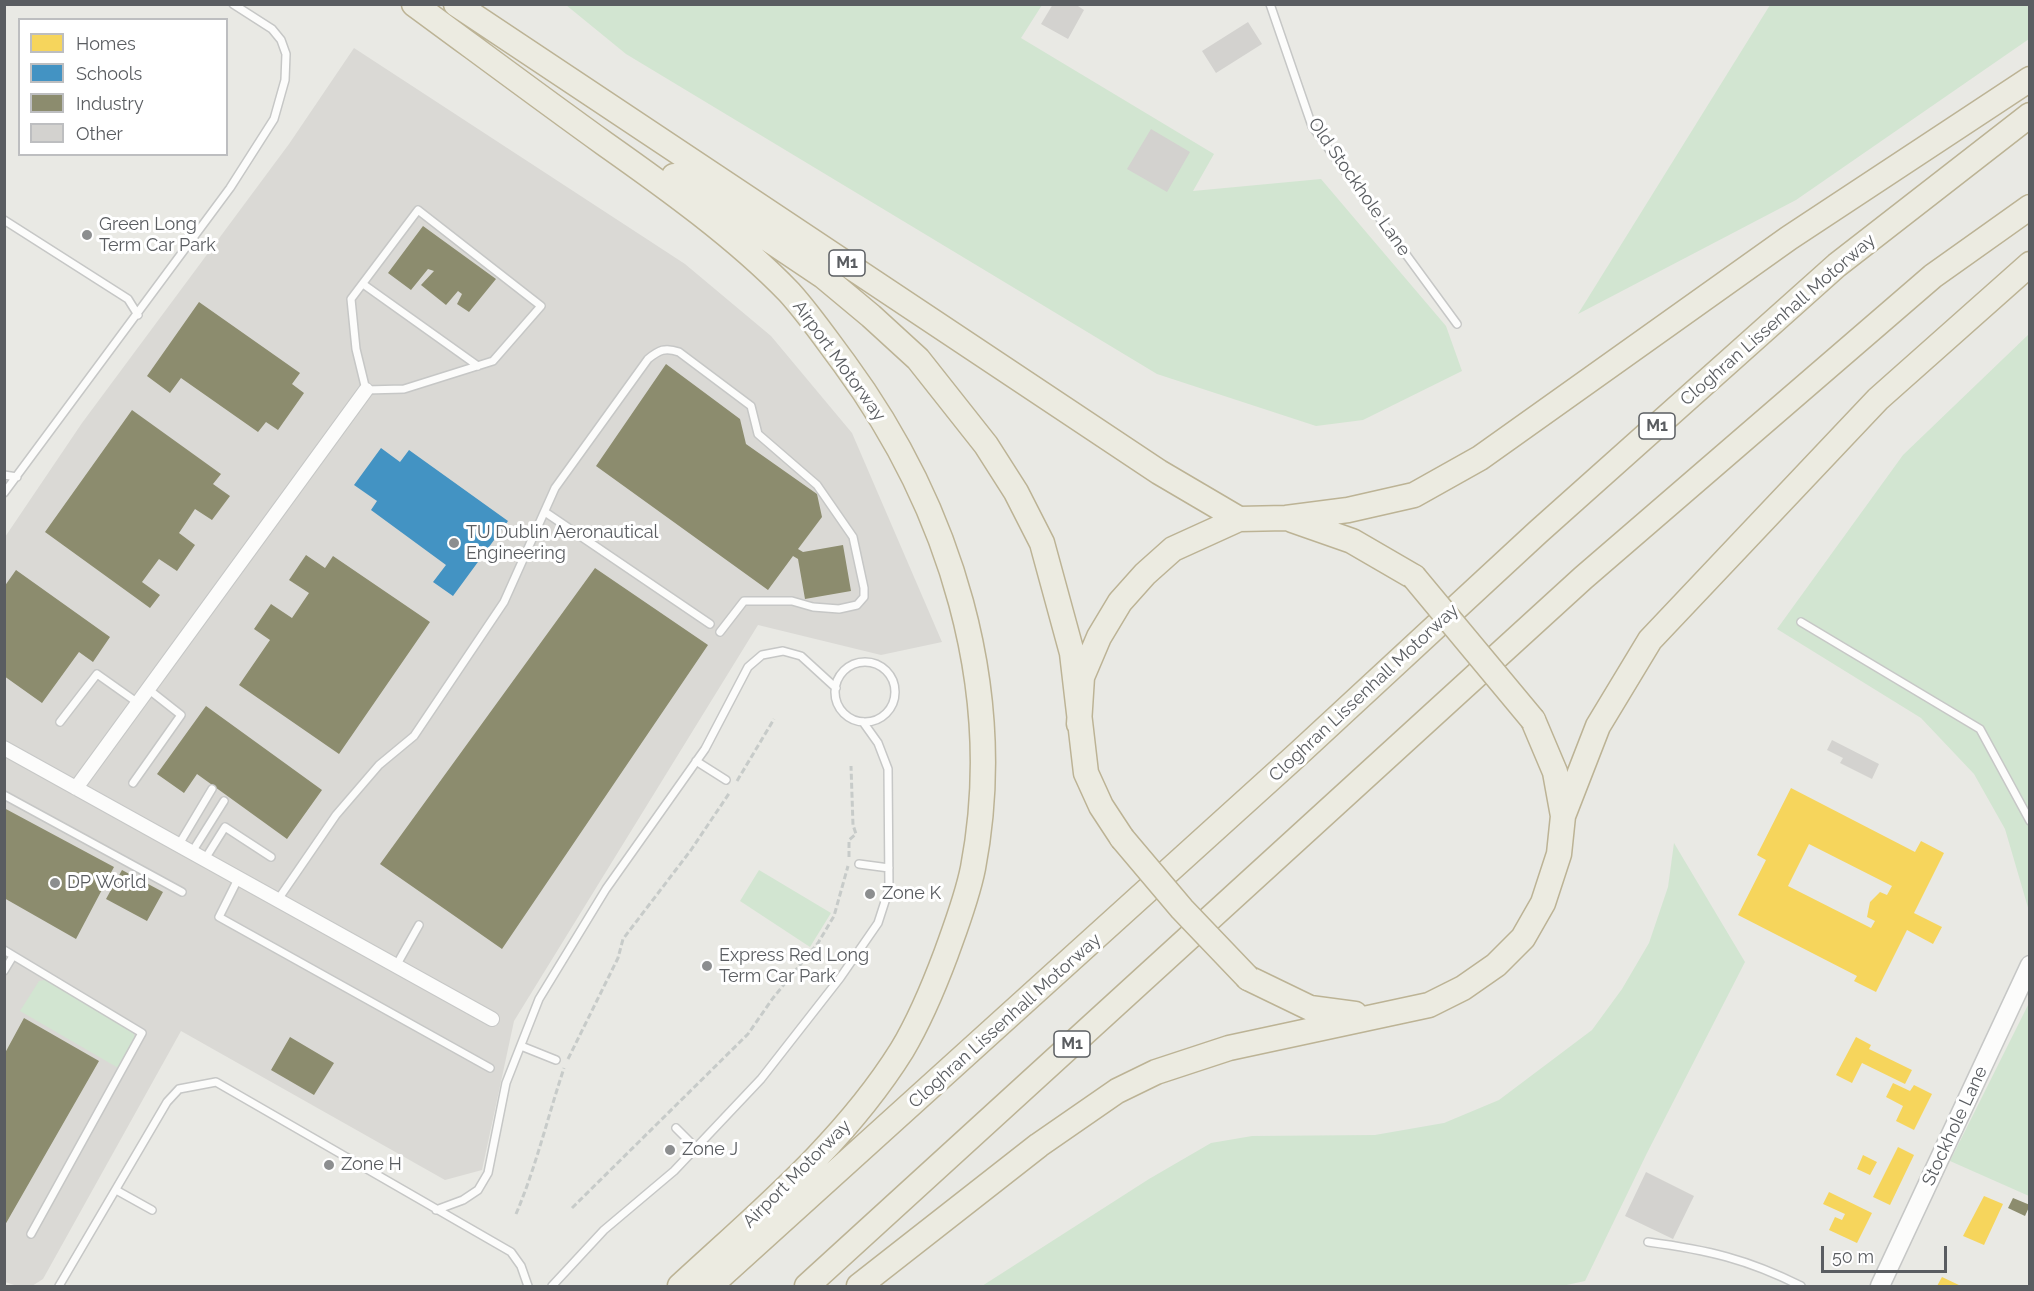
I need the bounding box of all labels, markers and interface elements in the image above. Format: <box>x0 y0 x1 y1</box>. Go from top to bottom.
legend <box>18 18 228 156</box>
text: Homes <box>76 33 136 54</box>
text: Schools <box>76 63 142 84</box>
text: Industry <box>76 93 144 114</box>
street label: Old Stockhole Lane <box>1303 114 1415 260</box>
text: Other <box>76 123 123 144</box>
place label: Green Long Term Car Park <box>99 214 216 256</box>
marker: Green Long Term Car Park <box>80 228 94 242</box>
street label: Cloghran Lissenhall Motorway <box>1676 229 1880 411</box>
road number: M1 <box>829 250 865 276</box>
street label: Airport Motorway <box>788 296 890 426</box>
road number: M1 <box>1639 413 1675 439</box>
place label: TU Dublin Aeronautical Engineering <box>466 522 658 564</box>
marker: TU Dublin Aeronautical Engineering <box>447 536 461 550</box>
street label: Cloghran Lissenhall Motorway <box>1265 599 1463 787</box>
place label: DP World <box>67 872 146 894</box>
marker: DP World <box>48 876 62 890</box>
place label: Zone K <box>882 883 941 905</box>
marker: Zone K <box>863 887 877 901</box>
street label: Cloghran Lissenhall Motorway <box>904 929 1106 1113</box>
place label: Express Red Long Term Car Park <box>719 945 869 988</box>
marker: Express Red Long Term Car Park <box>700 959 714 973</box>
road number: M1 <box>1054 1031 1090 1057</box>
street label: Stockhole Lane <box>1918 1063 1992 1189</box>
street label: Airport Motorway <box>738 1115 856 1233</box>
place label: Zone J <box>682 1139 738 1161</box>
marker: Zone J <box>663 1143 677 1157</box>
place label: Zone H <box>341 1154 402 1176</box>
marker: Zone H <box>322 1158 336 1172</box>
scale bar <box>1824 1234 1950 1272</box>
text: 50 m <box>1832 1246 1874 1267</box>

